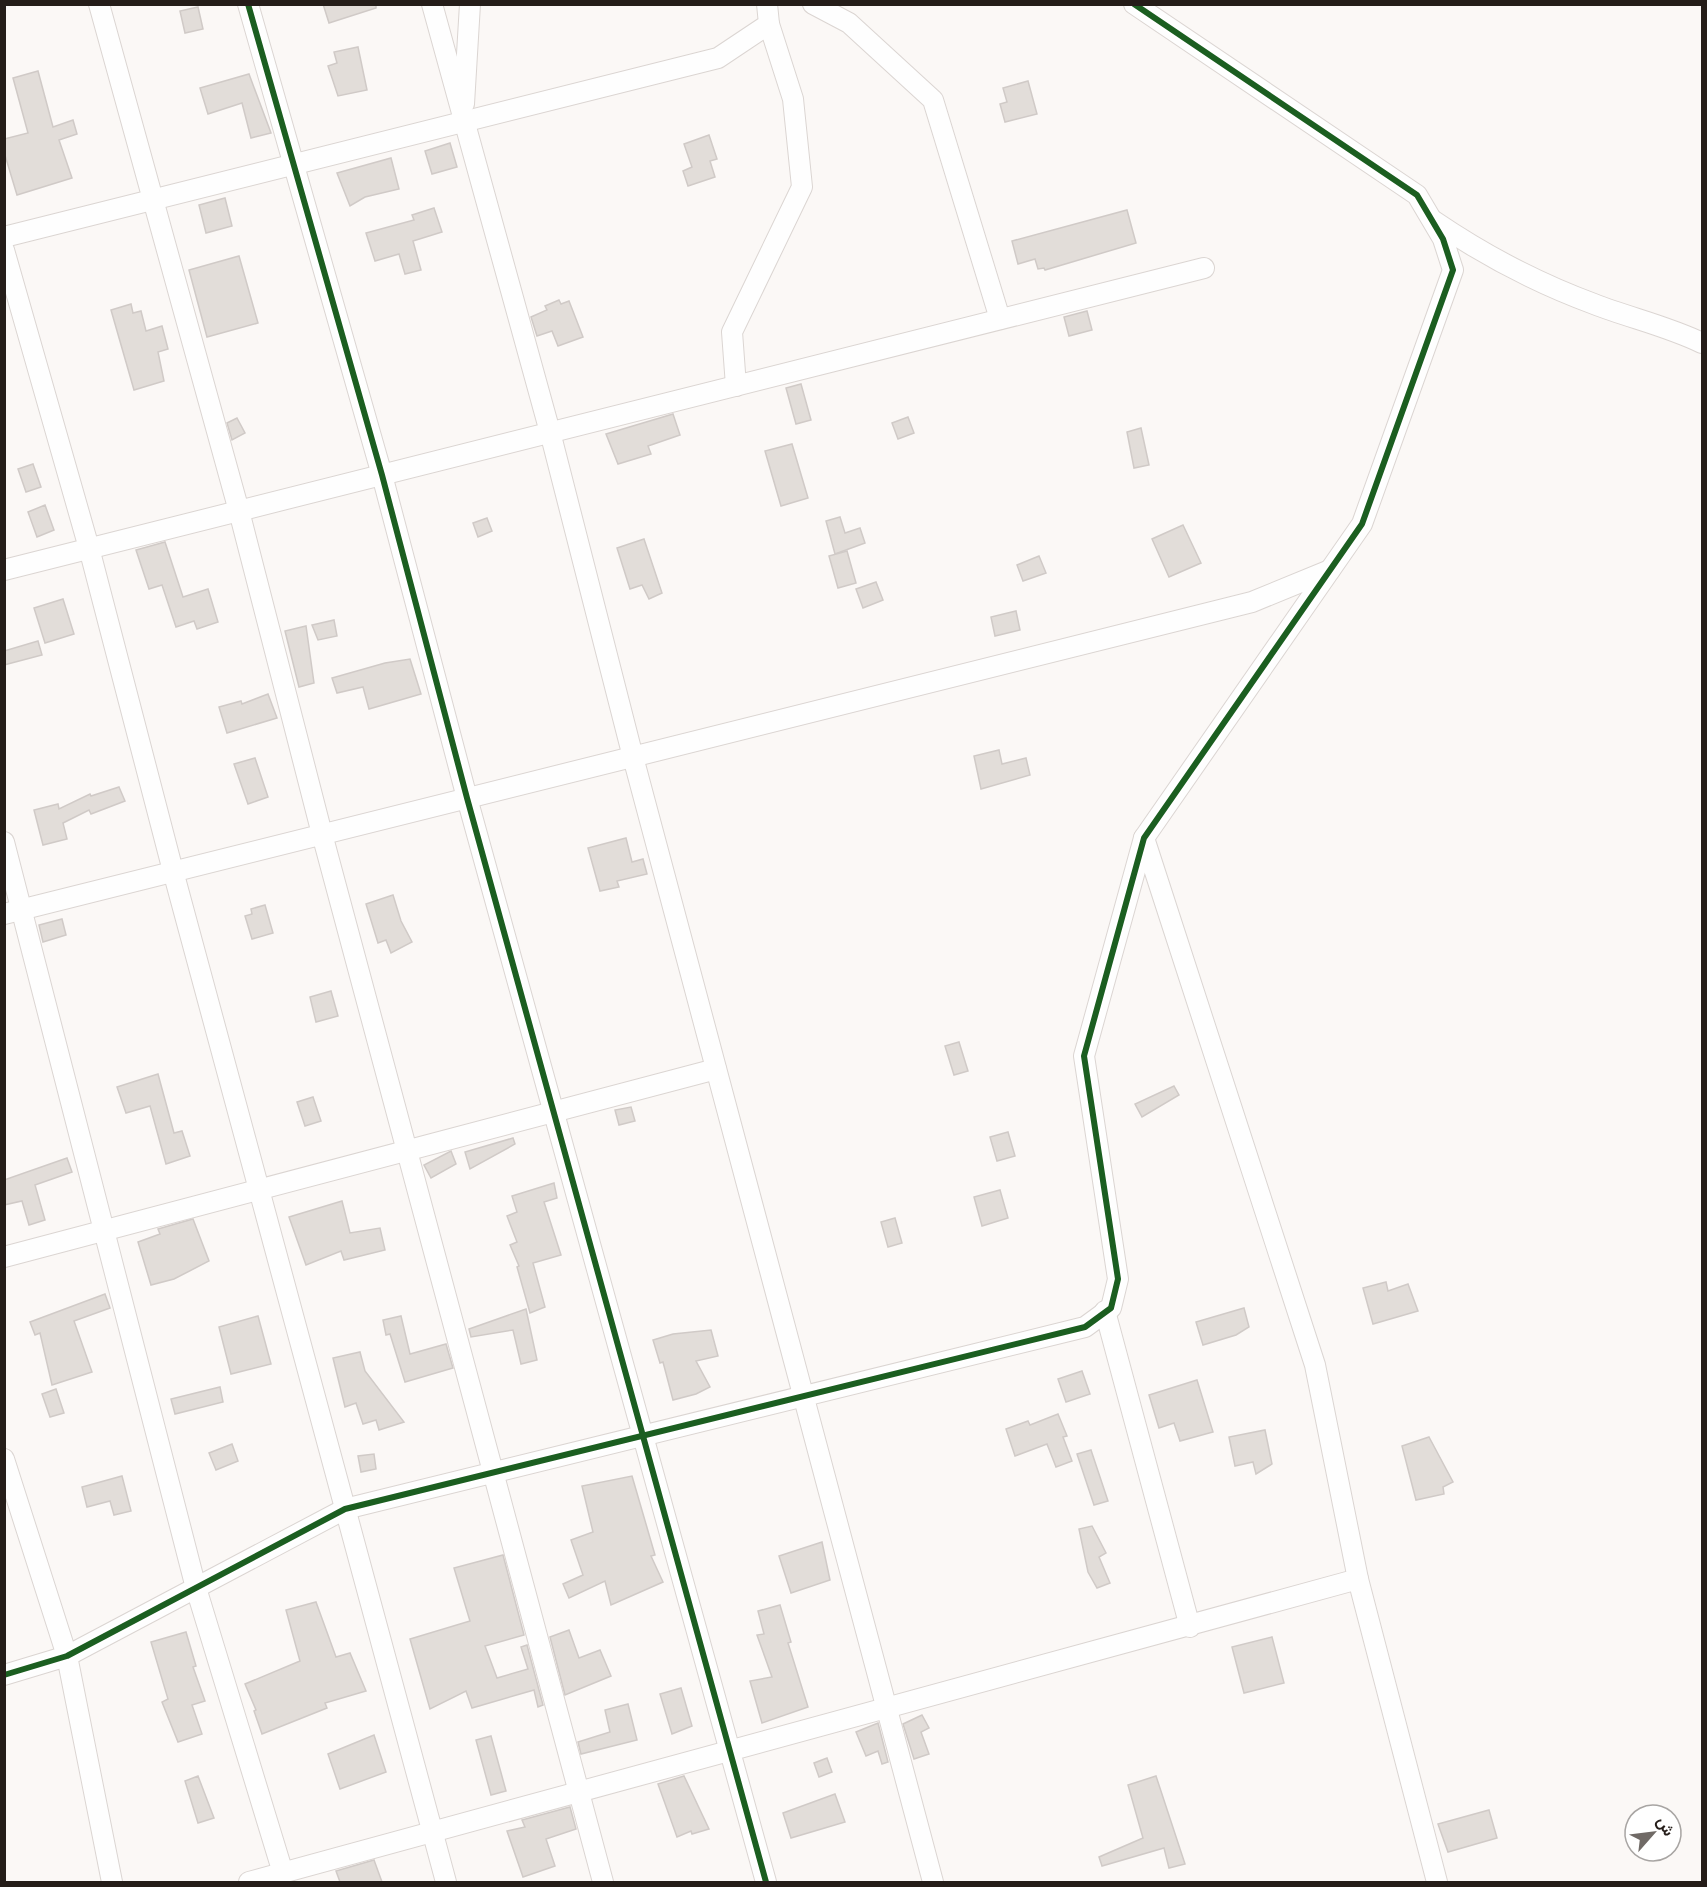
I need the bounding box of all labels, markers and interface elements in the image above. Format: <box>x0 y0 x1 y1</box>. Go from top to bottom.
north arrow <box>1623 1803 1683 1863</box>
text: ش <box>1651 1812 1680 1840</box>

